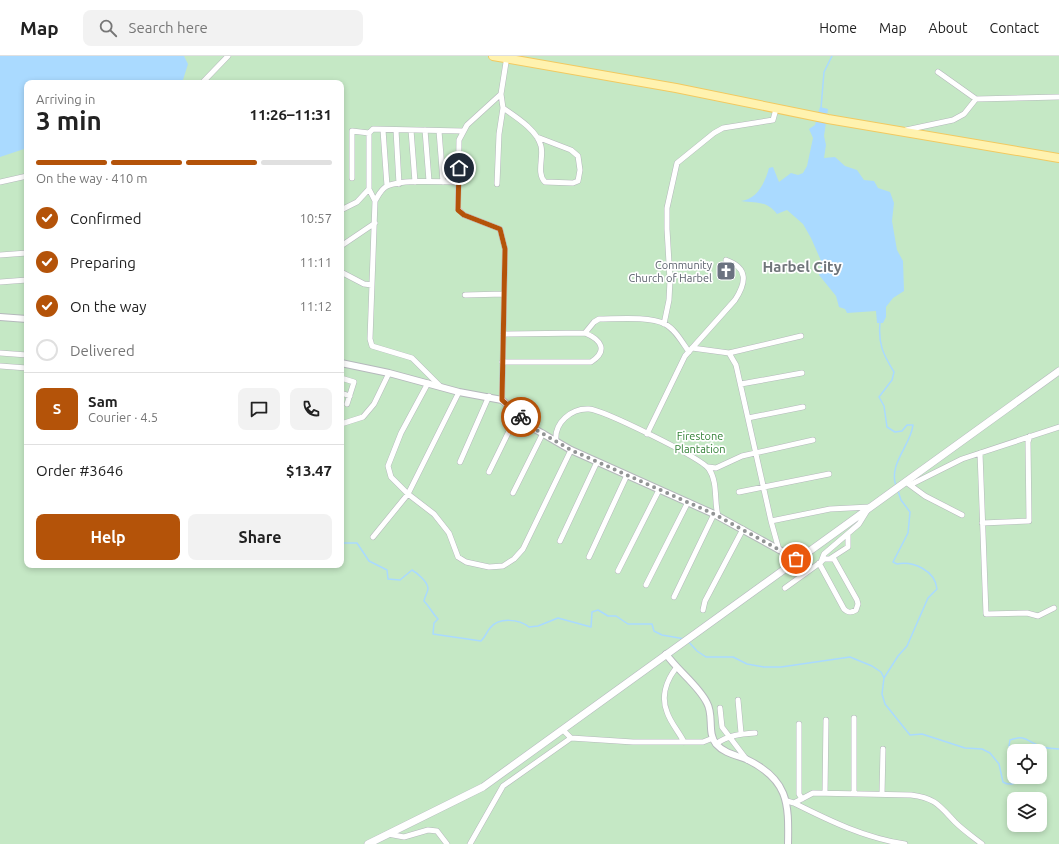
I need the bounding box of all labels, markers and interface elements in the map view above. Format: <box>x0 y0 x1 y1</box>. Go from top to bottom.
search box <box>83 10 363 46</box>
text: Map <box>20 17 59 39</box>
icon: search <box>97 17 119 39</box>
text: Search here <box>129 19 208 36</box>
text: Home <box>819 20 857 36</box>
text: Map <box>879 20 907 36</box>
text: About <box>929 20 968 36</box>
text: Contact <box>990 20 1039 36</box>
text: Arriving in <box>36 92 95 106</box>
text: 3 min <box>36 106 102 135</box>
text: 11:26–11:31 <box>249 106 332 123</box>
pin <box>442 151 476 185</box>
icon: home <box>448 157 470 179</box>
text: On the way · 410 m <box>36 171 148 185</box>
icon: check <box>36 207 58 229</box>
text: Confirmed <box>70 210 142 227</box>
text: 10:57 <box>299 211 332 225</box>
icon: check <box>36 251 58 273</box>
text: Preparing <box>70 254 136 271</box>
text: 11:11 <box>299 255 332 269</box>
district label: Harbel City <box>762 258 842 275</box>
place label: Community Church of Harbel <box>629 259 713 284</box>
church icon: Community Church of Harbel <box>715 260 737 282</box>
icon: check <box>36 295 58 317</box>
text: On the way <box>70 298 146 315</box>
text: 11:12 <box>299 299 332 313</box>
text: Delivered <box>70 342 135 359</box>
button: chat <box>238 388 280 430</box>
button: phone <box>290 388 332 430</box>
text: Sam <box>88 393 118 410</box>
courier <box>501 397 541 437</box>
text: S <box>53 400 61 417</box>
icon: bike <box>510 406 532 428</box>
text: Courier · 4.5 <box>88 410 158 424</box>
park label: Firestone Plantation <box>674 430 726 455</box>
text: Order #3646 <box>36 462 123 479</box>
text: $13.47 <box>286 462 332 479</box>
button: Help <box>36 514 180 560</box>
button: Share <box>188 514 332 560</box>
pin <box>779 542 813 576</box>
icon: bag <box>785 548 807 570</box>
map controls <box>1007 744 1047 832</box>
button: locate <box>1007 744 1047 784</box>
button: layers <box>1007 792 1047 832</box>

